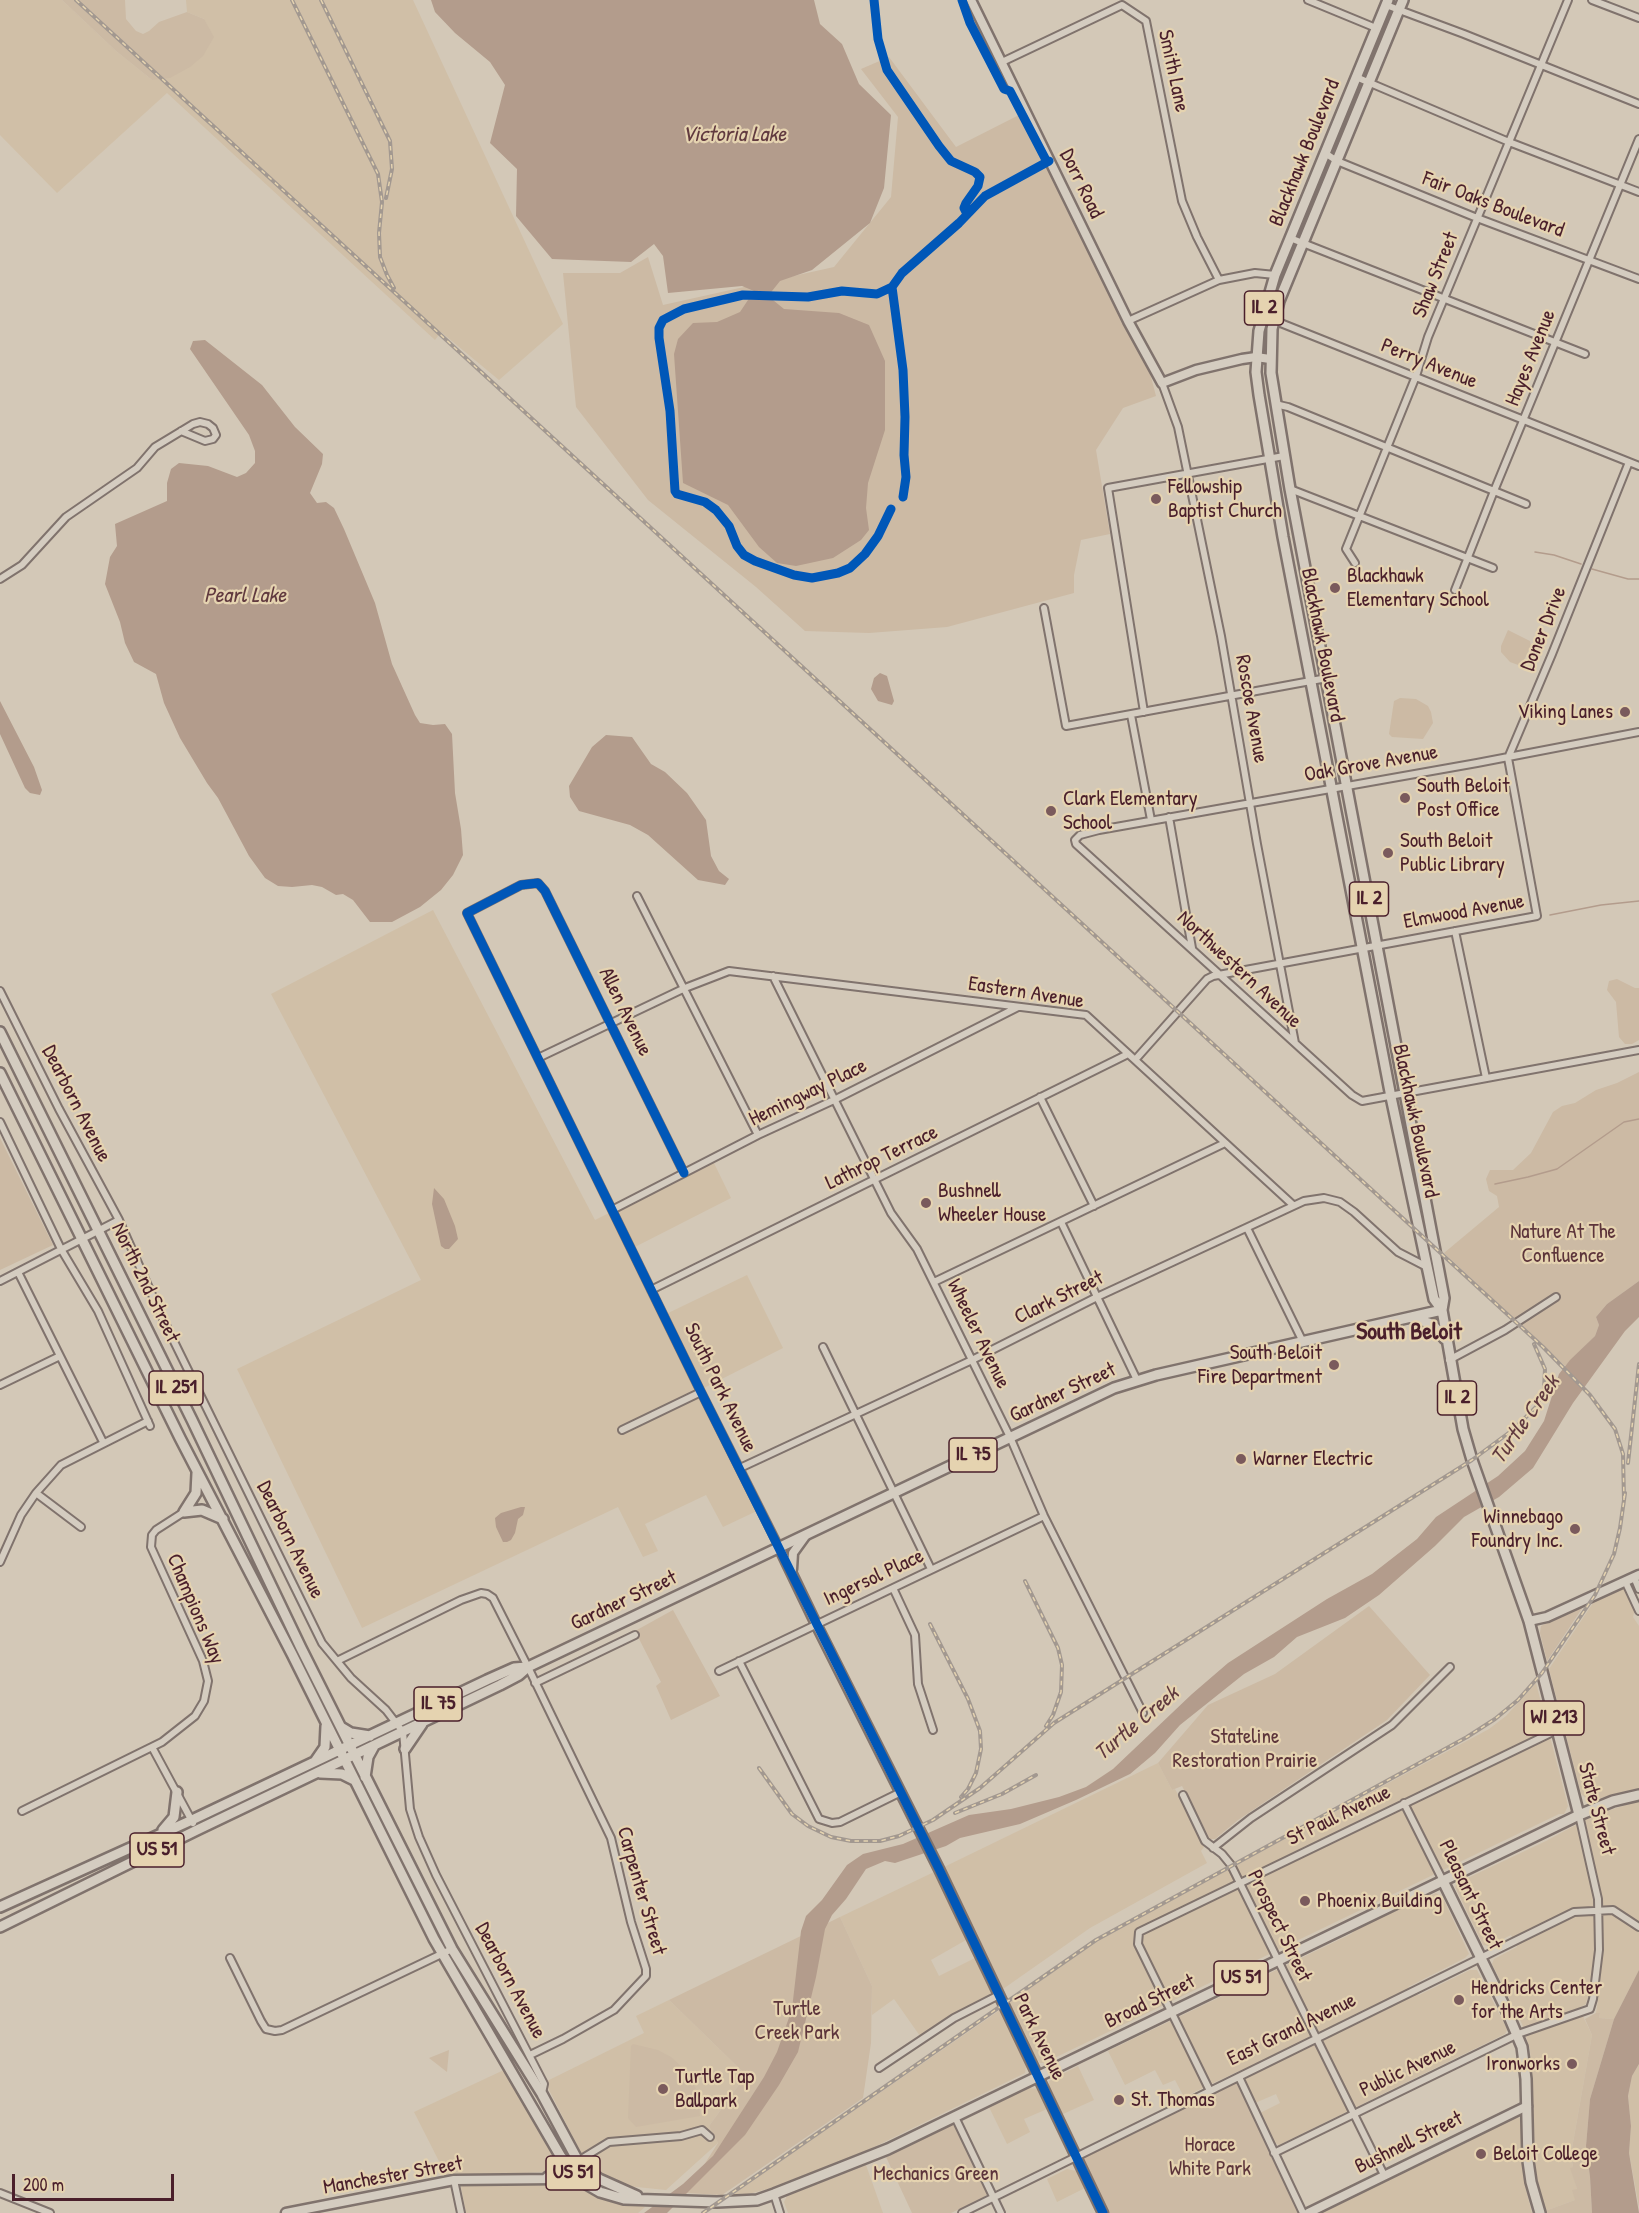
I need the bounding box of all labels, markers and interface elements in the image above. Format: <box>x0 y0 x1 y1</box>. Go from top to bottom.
street label: Smith Lane <box>1152 28 1194 114</box>
street label: Blackhawk Boulevard <box>1264 76 1346 230</box>
water label: Victoria Lake <box>682 122 786 148</box>
street label: Dorr Road <box>1053 145 1109 223</box>
street label: Fair Oaks Boulevard <box>1419 166 1567 244</box>
street label: Shaw Street <box>1407 228 1465 322</box>
road number: IL 2 <box>1244 291 1284 325</box>
street label: Hayes Avenue <box>1500 306 1562 410</box>
street label: Perry Avenue <box>1377 333 1481 395</box>
place label: Fellowship Baptist Church <box>1168 474 1282 524</box>
marker: Fellowship Baptist Church <box>1149 492 1163 506</box>
place label: Blackhawk Elementary School <box>1347 563 1489 613</box>
street label: Blackhawk Boulevard <box>1295 566 1349 724</box>
marker: Blackhawk Elementary School <box>1328 581 1342 595</box>
water label: Pearl Lake <box>204 583 286 609</box>
street label: Doner Drive <box>1516 583 1572 675</box>
street label: Roscoe Avenue <box>1229 653 1273 765</box>
place label: Viking Lanes <box>1517 699 1613 725</box>
marker: Viking Lanes <box>1618 705 1632 719</box>
street label: Oak Grove Avenue <box>1302 740 1440 788</box>
place label: South Beloit Post Office <box>1417 773 1509 823</box>
place label: Clark Elementary School <box>1063 786 1198 836</box>
marker: South Beloit Post Office <box>1398 791 1412 805</box>
marker: Clark Elementary School <box>1044 804 1058 818</box>
place label: South Beloit Public Library <box>1400 828 1505 878</box>
marker: South Beloit Public Library <box>1381 846 1395 860</box>
road number: IL 2 <box>1350 882 1388 916</box>
street label: Elmwood Avenue <box>1402 889 1526 935</box>
street label: Northwestern Avenue <box>1171 906 1307 1034</box>
street label: Allen Avenue <box>593 964 657 1060</box>
street label: Eastern Avenue <box>966 971 1086 1015</box>
street label: Dearborn Avenue <box>36 1042 116 1166</box>
street label: Blackhawk Boulevard <box>1386 1042 1444 1200</box>
street label: Hemingway Place <box>745 1054 871 1132</box>
street label: Lathrop Terrace <box>822 1120 942 1196</box>
place label: Bushnell Wheeler House <box>938 1178 1046 1228</box>
marker: Bushnell Wheeler House <box>919 1196 933 1210</box>
street label: North 2nd Street <box>105 1219 185 1347</box>
park label: Nature At The Confluence <box>1510 1219 1616 1269</box>
street label: Clark Street <box>1010 1266 1108 1330</box>
street label: Wheeler Avenue <box>941 1275 1015 1393</box>
street label: South Park Avenue <box>678 1319 762 1457</box>
district label: South Beloit <box>1356 1319 1462 1347</box>
place label: South Beloit Fire Department <box>1198 1340 1322 1390</box>
street label: Gardner Street <box>1006 1357 1120 1429</box>
marker: South Beloit Fire Department <box>1327 1358 1341 1372</box>
road number: IL 251 <box>149 1371 203 1405</box>
water label: Turtle Creek <box>1486 1371 1566 1469</box>
road number: IL 2 <box>1438 1381 1476 1415</box>
road number: IL 75 <box>949 1438 997 1472</box>
place label: Warner Electric <box>1253 1446 1373 1472</box>
marker: Warner Electric <box>1234 1452 1248 1466</box>
street label: Dearborn Avenue <box>251 1477 329 1603</box>
place label: Winnebago Foundry Inc. <box>1472 1504 1563 1554</box>
marker: Winnebago Foundry Inc. <box>1568 1522 1582 1536</box>
street label: Ingersol Place <box>820 1544 928 1612</box>
street label: Champions Way <box>160 1550 230 1668</box>
street label: Gardner Street <box>567 1565 681 1637</box>
water label: Turtle Creek <box>1089 1681 1185 1767</box>
road number: IL 75 <box>414 1687 462 1721</box>
road number: WI 213 <box>1524 1701 1584 1735</box>
park label: Stateline Restoration Prairie <box>1173 1724 1317 1774</box>
street label: State Street <box>1572 1760 1620 1858</box>
street label: St Paul Avenue <box>1283 1780 1395 1852</box>
street label: Carpenter Street <box>611 1824 671 1958</box>
road number: US 51 <box>130 1833 184 1867</box>
street label: Pleasant Street <box>1433 1836 1507 1954</box>
street label: Prospect Street <box>1241 1866 1317 1986</box>
place label: Phoenix Building <box>1317 1888 1442 1914</box>
marker: Phoenix Building <box>1298 1894 1312 1908</box>
street label: Dearborn Avenue <box>469 1919 551 2043</box>
road number: US 51 <box>1214 1961 1268 1995</box>
street label: Broad Street <box>1101 1969 1199 2035</box>
place label: Hendricks Center for the Arts <box>1471 1975 1602 2025</box>
street label: East Grand Avenue <box>1224 1988 1360 2072</box>
street label: Park Avenue <box>1007 1990 1071 2084</box>
marker: Hendricks Center for the Arts <box>1452 1993 1466 2007</box>
park label: Turtle Creek Park <box>755 1996 839 2046</box>
street label: Public Avenue <box>1356 2035 1460 2103</box>
place label: Ironworks <box>1486 2051 1560 2077</box>
marker: Ironworks <box>1565 2057 1579 2071</box>
place label: Turtle Tap Ballpark <box>675 2064 754 2114</box>
marker: Turtle Tap Ballpark <box>656 2082 670 2096</box>
place label: St. Thomas <box>1131 2087 1215 2113</box>
marker: St. Thomas <box>1112 2093 1126 2107</box>
street label: Bushnell Street <box>1351 2106 1467 2180</box>
park label: Horace White Park <box>1169 2132 1251 2182</box>
place label: Beloit College <box>1493 2141 1598 2167</box>
marker: Beloit College <box>1474 2147 1488 2161</box>
street label: Manchester Street <box>321 2151 465 2201</box>
road number: US 51 <box>546 2156 600 2190</box>
park label: Mechanics Green <box>873 2161 999 2187</box>
scale bar <box>15 2162 177 2200</box>
text: 200 m <box>23 2172 64 2197</box>

